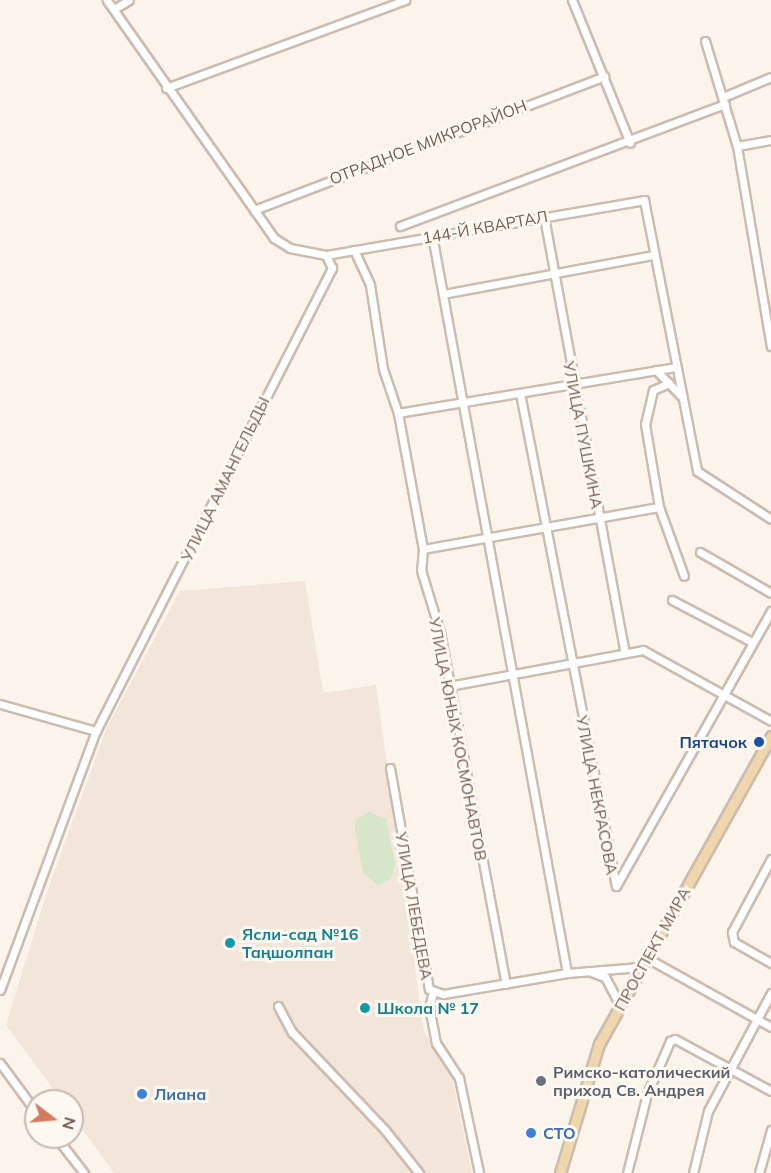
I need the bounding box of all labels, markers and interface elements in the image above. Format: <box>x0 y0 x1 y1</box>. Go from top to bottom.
street label: ОТРАДНОЕ МИКРОРАЙОН <box>327 95 529 189</box>
street label: 144-Й КВАРТАЛ <box>421 207 549 247</box>
street label: УЛИЦА ПУШКИНА <box>559 359 607 511</box>
street label: УЛИЦА АМАНГЕЛЬДЫ <box>177 393 273 565</box>
street label: УЛИЦА ЮНЫХ КОСМОНАВТОВ <box>425 616 491 862</box>
street label: УЛИЦА НЕКРАСОВА <box>572 714 622 876</box>
place label: Пятачок <box>679 732 747 752</box>
marker: Пятачок <box>752 735 766 749</box>
street label: УЛИЦА ЛЕБЕДЕВА <box>392 830 436 982</box>
street label: ПРОСПЕКТ МИРА <box>610 884 694 1014</box>
place label: Ясли-сад №16 Таңшолпан <box>242 924 358 962</box>
marker: Ясли-сад №16 Таңшолпан <box>223 936 237 950</box>
place label: Школа № 17 <box>377 998 479 1018</box>
marker: Школа № 17 <box>358 1001 372 1015</box>
place label: Римско-католический приход Св. Андрея <box>553 1062 730 1100</box>
marker: Римско-католический приход Св. Андрея <box>534 1074 548 1088</box>
place label: Лиана <box>154 1084 206 1104</box>
marker: Лиана <box>135 1087 149 1101</box>
north arrow <box>24 1089 84 1149</box>
text: N <box>58 1115 81 1132</box>
place label: СТО <box>543 1123 576 1143</box>
marker: СТО <box>524 1126 538 1140</box>

